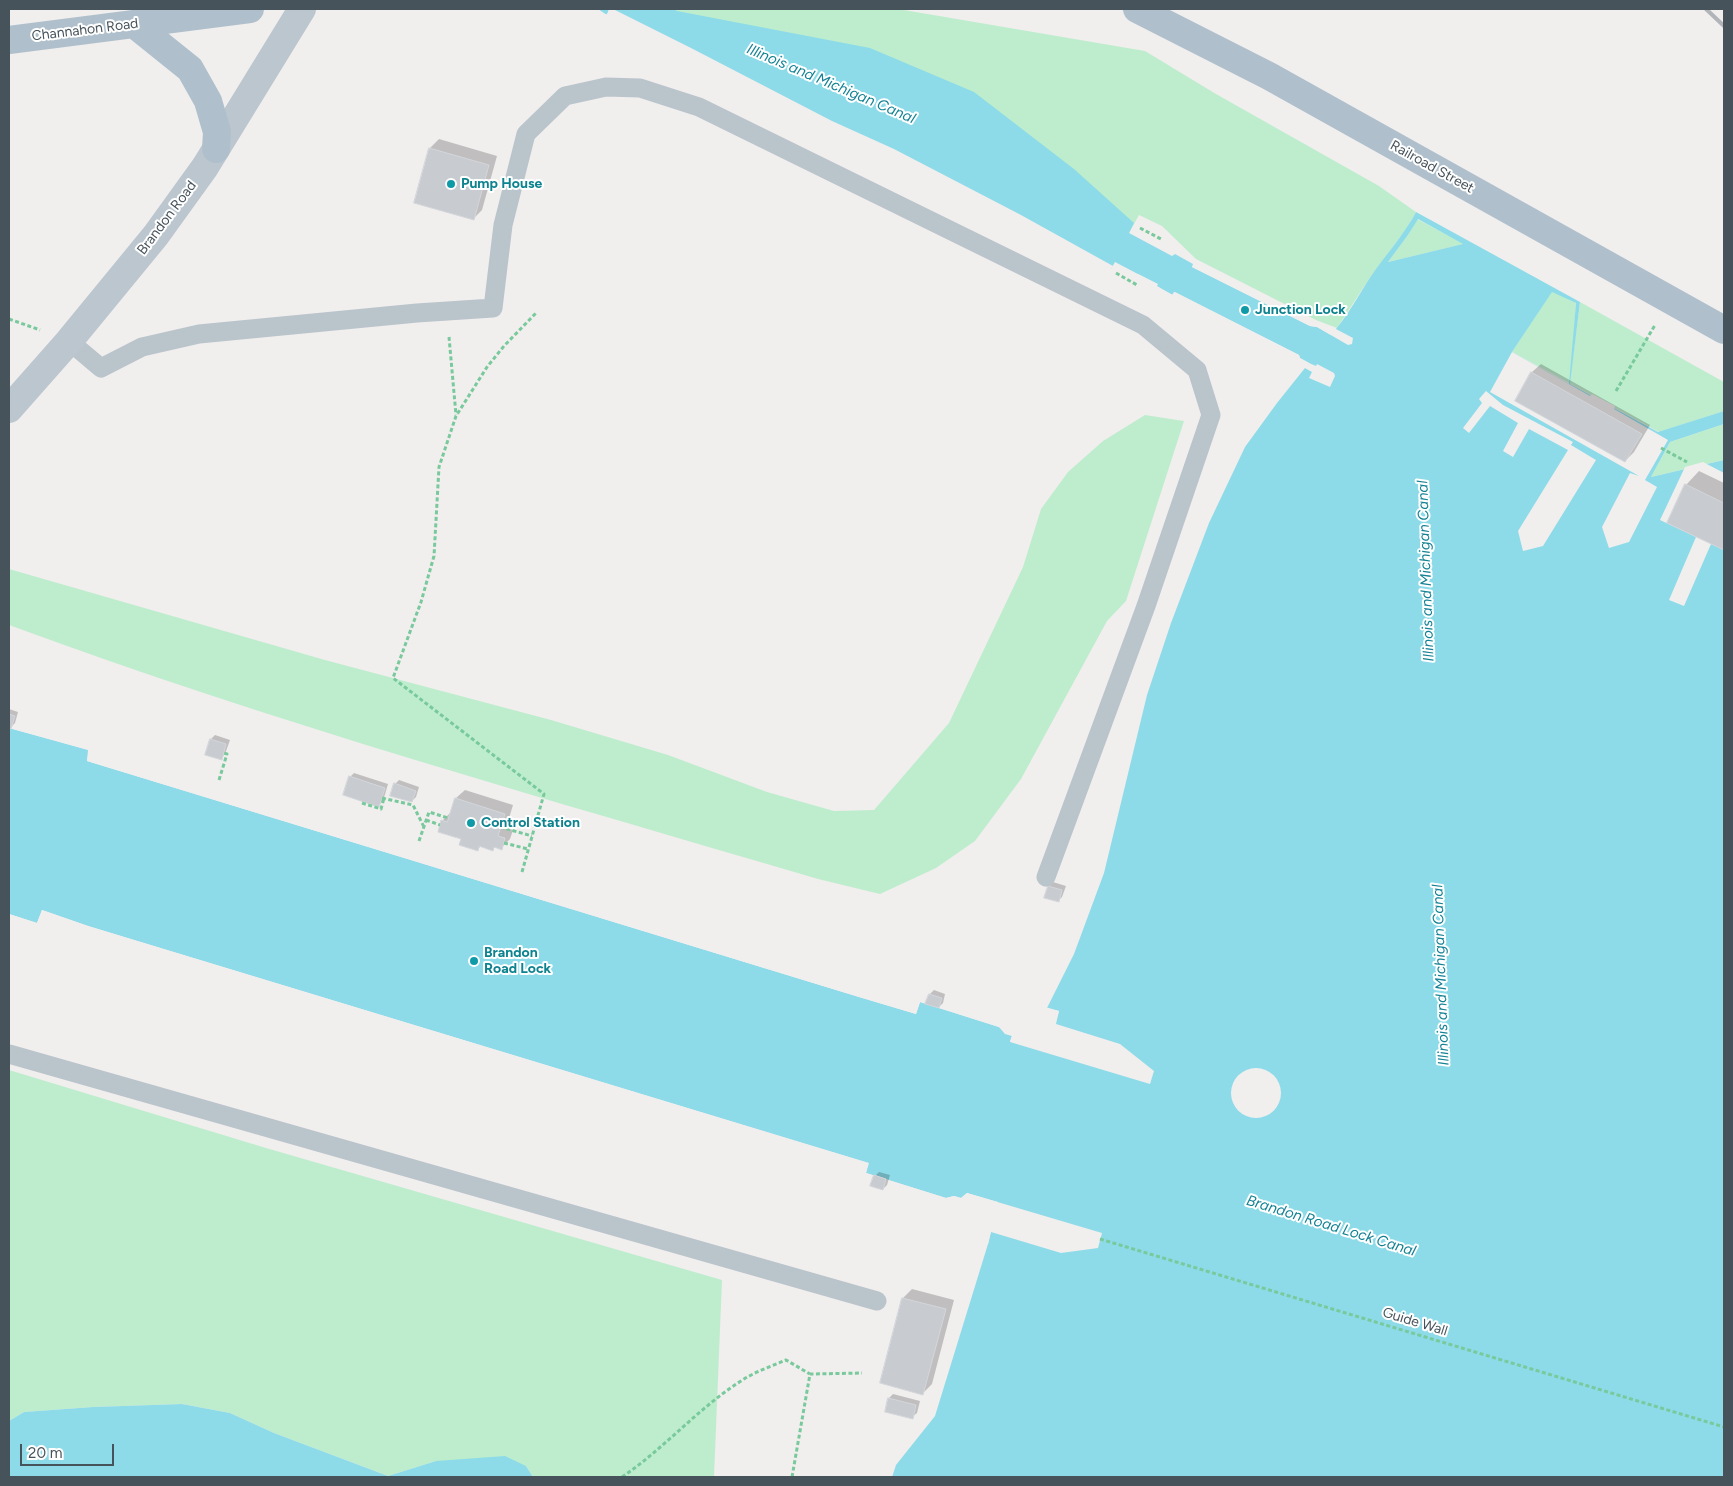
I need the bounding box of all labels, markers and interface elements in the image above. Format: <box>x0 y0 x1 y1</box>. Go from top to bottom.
street label: Channahon Road <box>31 15 139 45</box>
water label: Illinois and Michigan Canal <box>744 40 918 128</box>
street label: Railroad Street <box>1387 137 1477 197</box>
place label: Pump House <box>461 176 542 192</box>
street label: Brandon Road <box>134 178 200 258</box>
marker: Pump House <box>445 178 457 190</box>
place label: Junction Lock <box>1255 302 1346 318</box>
marker: Junction Lock <box>1239 304 1251 316</box>
water label: Illinois and Michigan Canal <box>1414 480 1438 662</box>
place label: Control Station <box>481 815 580 831</box>
marker: Control Station <box>465 817 477 829</box>
water label: Illinois and Michigan Canal <box>1429 884 1453 1066</box>
place label: Brandon Road Lock <box>484 945 551 978</box>
marker: Brandon Road Lock <box>468 955 480 967</box>
water label: Brandon Road Lock Canal <box>1244 1192 1418 1260</box>
street label: Guide Wall <box>1380 1304 1450 1340</box>
scale bar <box>22 1434 116 1466</box>
text: 20 m <box>28 1444 62 1462</box>

